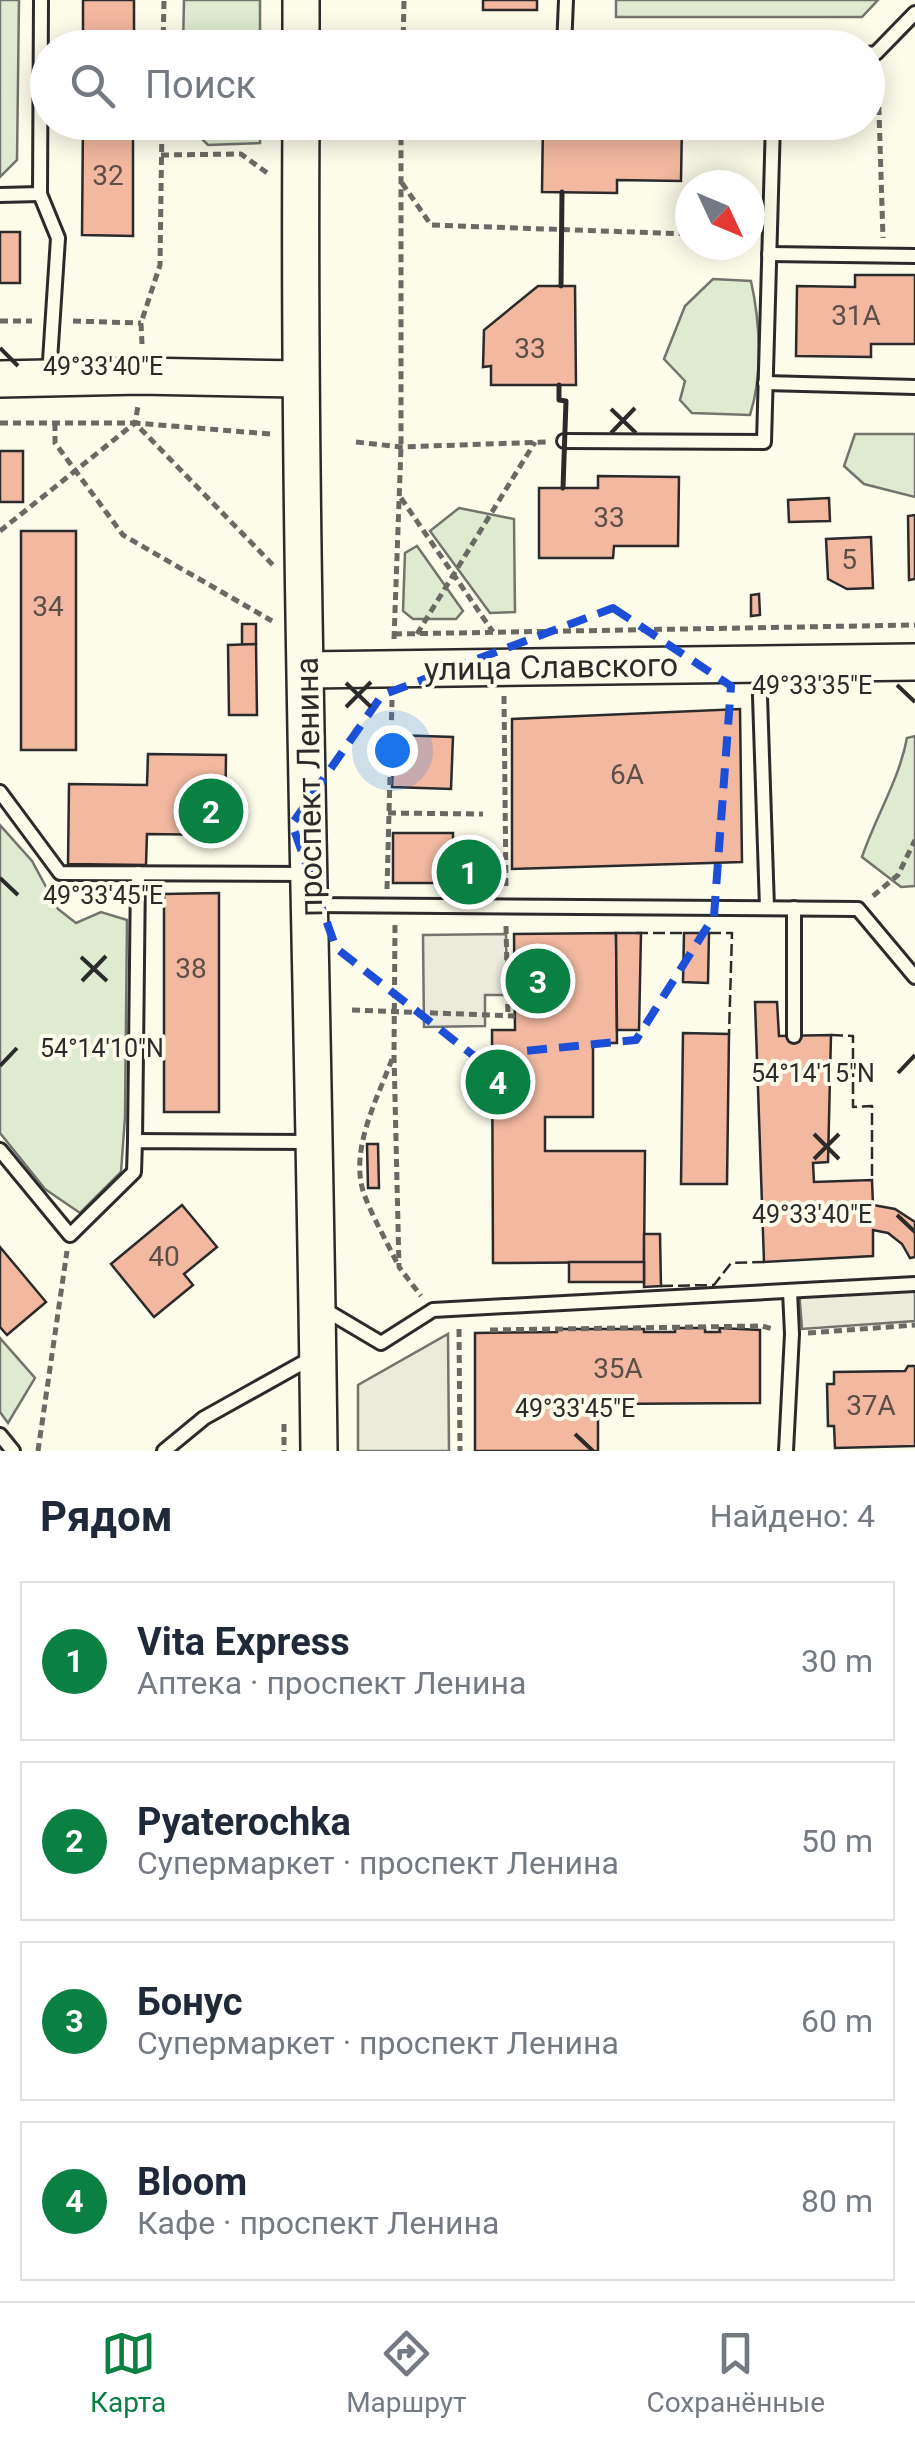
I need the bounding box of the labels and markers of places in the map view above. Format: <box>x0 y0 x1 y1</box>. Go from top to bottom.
pin: 2 <box>178 774 244 848</box>
pin: 1 <box>436 834 502 910</box>
pin: 3 <box>506 944 570 1018</box>
pin: 4 <box>466 1044 530 1120</box>

